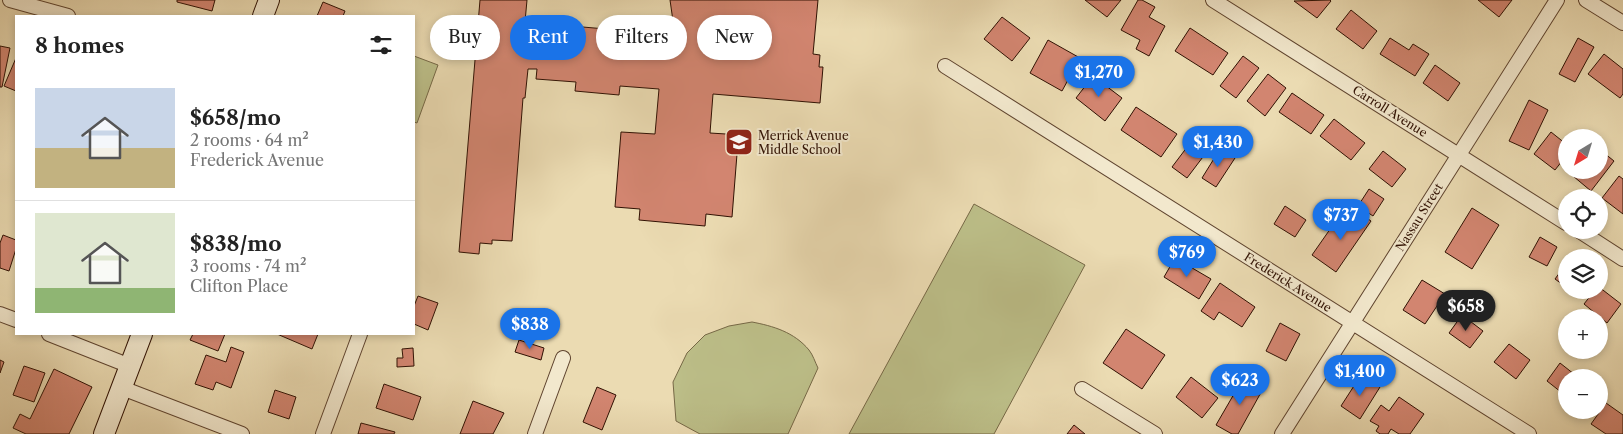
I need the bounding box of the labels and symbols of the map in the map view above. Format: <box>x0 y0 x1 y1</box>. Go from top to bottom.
pin: $1,270 <box>1058 56 1140 98</box>
street label: Carroll Avenue <box>1350 82 1430 140</box>
pin: $1,430 <box>1177 126 1259 168</box>
school or university icon: Merrick Avenue Middle School <box>724 127 754 157</box>
place label: Merrick Avenue Middle School <box>758 128 849 157</box>
north arrow <box>1558 129 1608 179</box>
street label: Nassau Street <box>1392 180 1446 254</box>
pin: $737 <box>1311 198 1371 241</box>
pin: $769 <box>1157 236 1217 278</box>
street label: Frederick Avenue <box>1241 249 1335 315</box>
pin: $658 <box>1436 290 1496 332</box>
pin: $838 <box>500 308 560 350</box>
pin: $1,400 <box>1319 354 1401 397</box>
pin: $623 <box>1210 364 1270 406</box>

